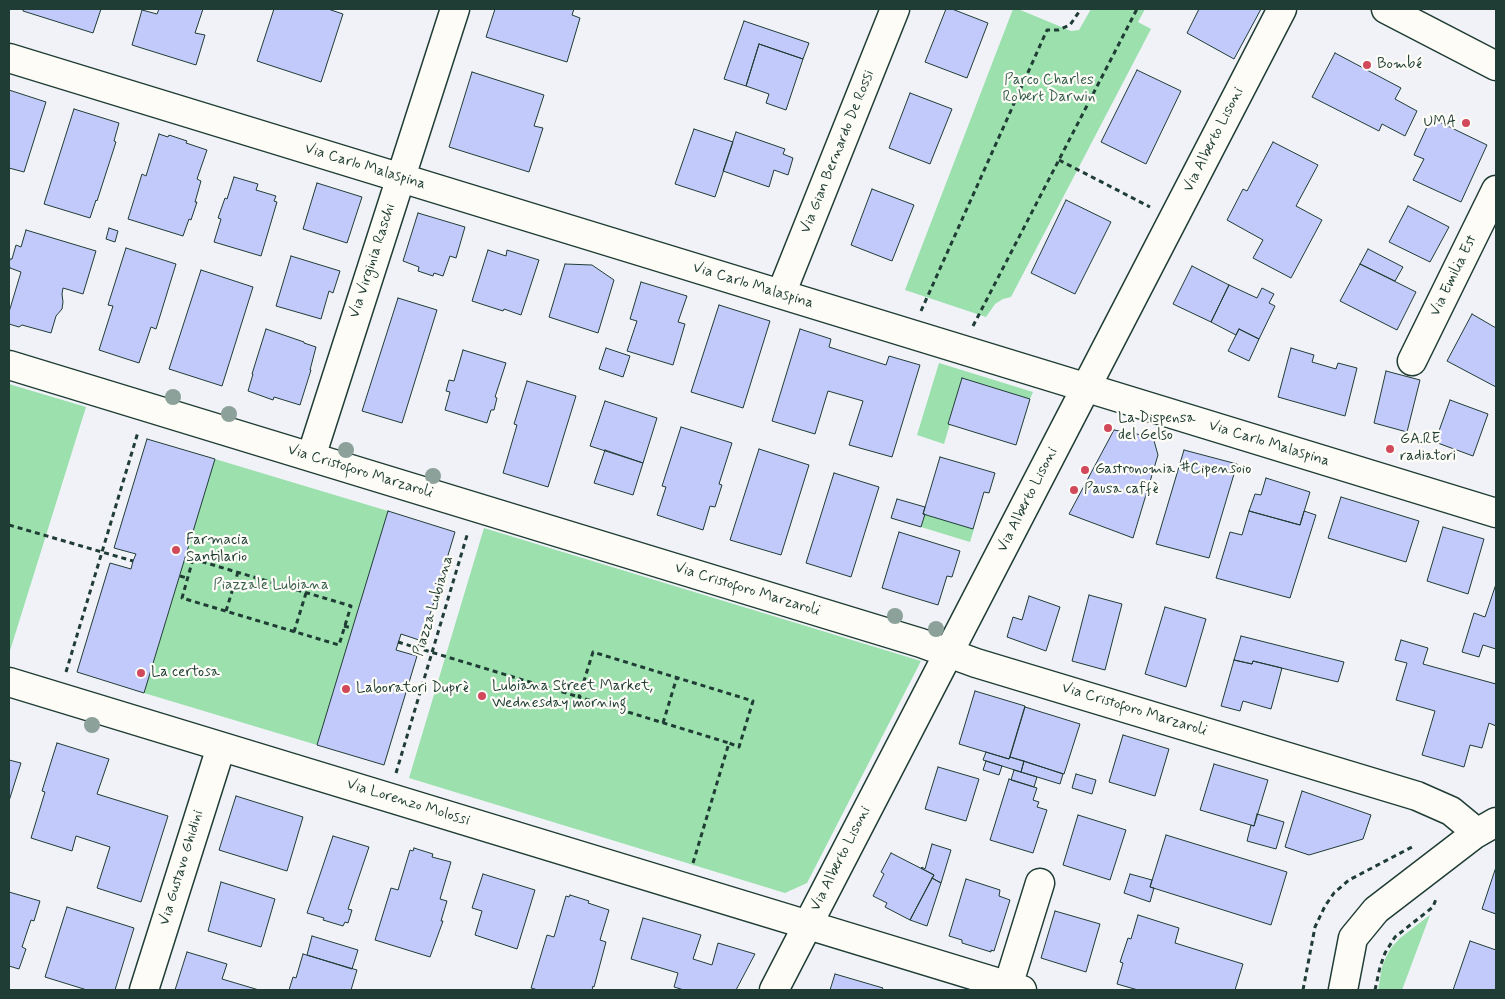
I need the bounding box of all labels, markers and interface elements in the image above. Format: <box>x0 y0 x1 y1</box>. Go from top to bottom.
place label: Bombé <box>1377 56 1422 74</box>
marker: Bombé <box>1361 59 1373 71</box>
street label: Via Gian Bernardo De Rossi <box>797 68 879 236</box>
park label: Parco Charles Robert Darwin <box>1003 72 1095 107</box>
street label: Via Alberto Lisoni <box>1180 85 1248 195</box>
place label: UMA <box>1424 114 1456 132</box>
marker: UMA <box>1460 117 1472 129</box>
street label: Via Carlo Malaspina <box>302 140 428 194</box>
street label: Via Virginia Raschi <box>346 201 400 321</box>
street label: Via Emilia Est <box>1427 232 1481 320</box>
street label: Via Carlo Malaspina <box>690 259 816 313</box>
place label: La Dispensa del Gelso <box>1118 410 1195 445</box>
street label: Via Carlo Malaspina <box>1206 417 1332 471</box>
marker: La Dispensa del Gelso <box>1102 422 1114 434</box>
place label: GA.RE radiatori <box>1400 431 1456 466</box>
street label: Via Cristoforo Marzaroli <box>285 441 435 503</box>
marker: GA.RE radiatori <box>1384 443 1396 455</box>
street label: Via Alberto Lisoni <box>994 445 1062 555</box>
place label: Gastronomia #Cipensoio <box>1095 461 1251 479</box>
marker: Gastronomia #Cipensoio <box>1079 464 1091 476</box>
place label: Pausa caffè <box>1084 481 1158 499</box>
marker: Pausa caffè <box>1068 484 1080 496</box>
place label: Farmacia Santilario <box>186 532 249 567</box>
marker: Farmacia Santilario <box>170 544 182 556</box>
street label: Piazza Lubiana <box>410 553 458 659</box>
street label: Via Cristoforo Marzaroli <box>672 559 822 621</box>
park label: Piazzale Lubiana <box>213 577 329 595</box>
place label: La certosa <box>151 664 220 682</box>
marker: La certosa <box>135 667 147 679</box>
place label: Lubiana Street Market, Wednesday morning <box>492 678 653 713</box>
street label: Via Cristoforo Marzaroli <box>1059 679 1209 741</box>
place label: Laboratori Duprè <box>356 680 469 698</box>
marker: Laboratori Duprè <box>340 683 352 695</box>
marker: Lubiana Street Market, Wednesday morning <box>476 690 488 702</box>
street label: Via Lorenzo Molossi <box>344 776 472 830</box>
street label: Via Alberto Lisoni <box>807 804 875 914</box>
street label: Via Gustavo Ghidini <box>156 808 208 928</box>

